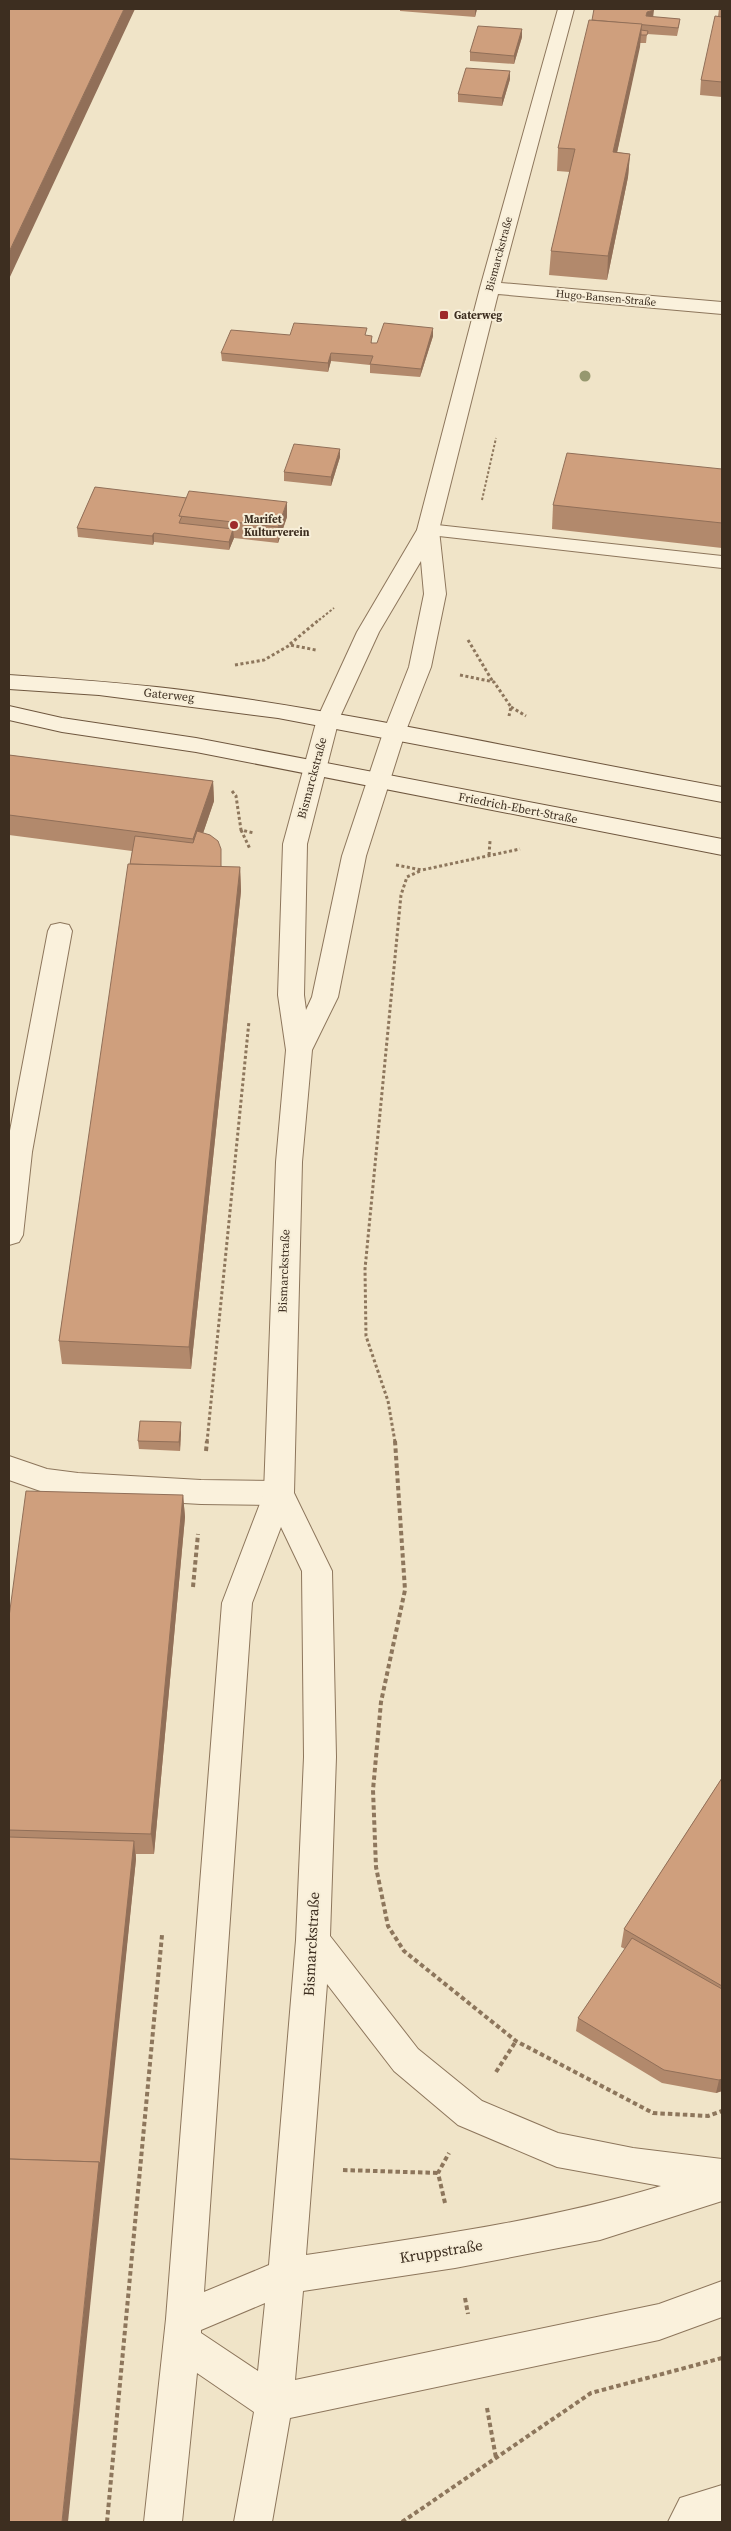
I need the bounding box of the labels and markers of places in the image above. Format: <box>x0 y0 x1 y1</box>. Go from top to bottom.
place label: Gaterweg <box>454 308 502 323</box>
marker: Gaterweg <box>438 309 450 321</box>
place label: Marifet Kulturverein <box>244 512 310 540</box>
marker: Marifet Kulturverein <box>228 519 240 531</box>

